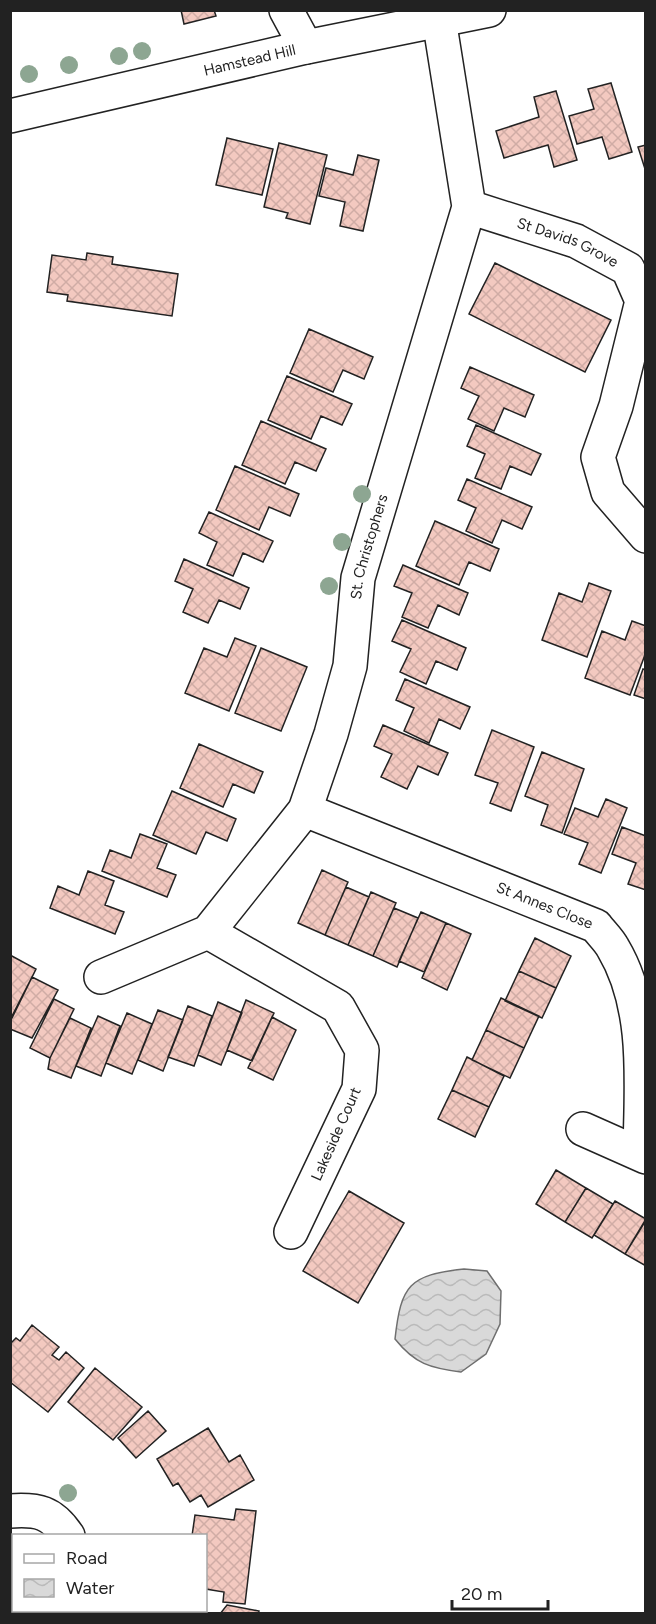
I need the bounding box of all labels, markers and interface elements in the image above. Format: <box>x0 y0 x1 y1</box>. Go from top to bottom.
street label: Hamstead Hill <box>202 41 297 80</box>
street label: St Davids Grove <box>515 214 621 271</box>
street label: St. Christophers <box>347 492 392 600</box>
street label: St Annes Close <box>494 878 596 933</box>
street label: Lakeside Court <box>307 1084 365 1184</box>
legend <box>12 1534 207 1612</box>
text: Road <box>66 1547 107 1569</box>
scale bar <box>452 1573 548 1611</box>
text: Water <box>66 1577 114 1599</box>
text: 20 m <box>461 1583 502 1605</box>

